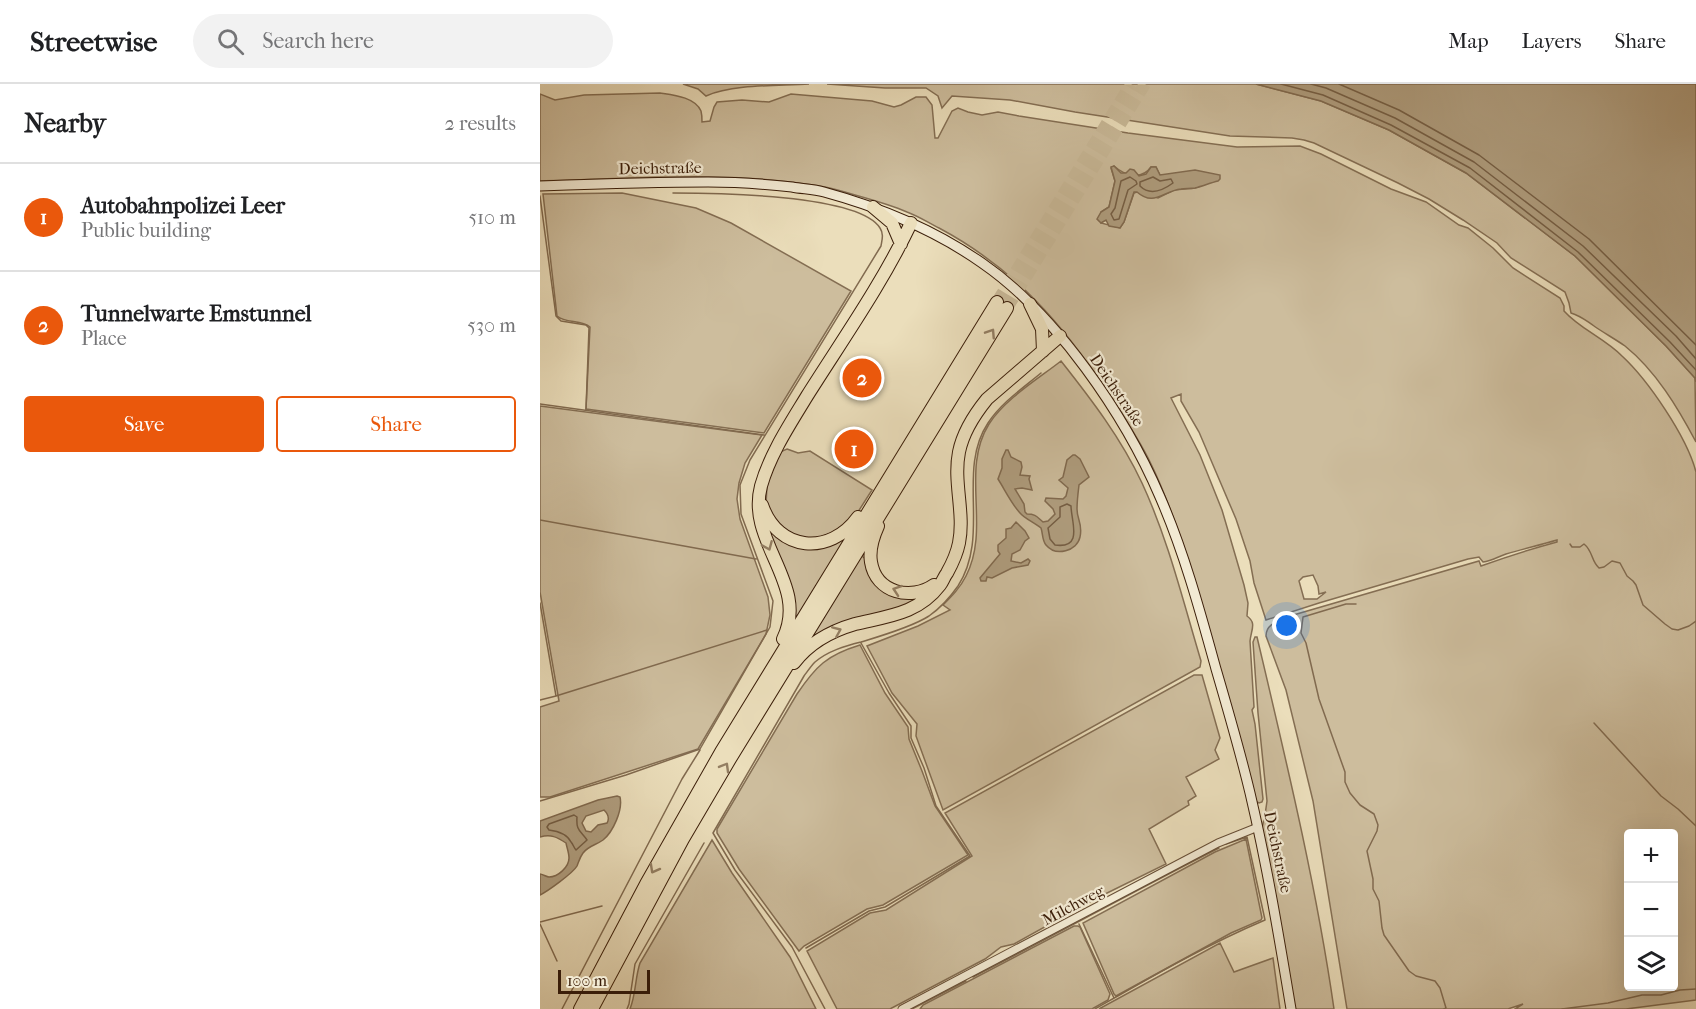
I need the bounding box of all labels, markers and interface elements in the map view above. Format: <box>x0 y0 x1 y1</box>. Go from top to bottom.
search box <box>193 14 613 68</box>
text: Streetwise <box>30 25 157 58</box>
icon: search <box>214 25 247 58</box>
text: Search here <box>262 28 374 54</box>
text: Map <box>1448 29 1489 53</box>
text: Layers <box>1522 29 1581 53</box>
text: Share <box>1614 29 1666 53</box>
text: Nearby <box>24 108 106 139</box>
text: 2 results <box>445 112 516 135</box>
street label: Deichstraße <box>618 158 702 178</box>
text: Autobahnpolizei Leer <box>81 193 285 219</box>
text: 1 <box>40 206 47 229</box>
text: 510 m <box>468 206 516 229</box>
text: Public building <box>81 219 211 242</box>
text: Tunnelwarte Emstunnel <box>81 301 312 327</box>
text: 2 <box>38 314 49 337</box>
text: 530 m <box>467 314 516 337</box>
text: Place <box>81 327 127 350</box>
one-way arrow <box>984 328 995 339</box>
street label: Deichstraße <box>1086 350 1148 430</box>
pin: 2 <box>842 356 882 400</box>
button: Save <box>24 396 264 452</box>
button: Share <box>276 396 516 452</box>
pin: 1 <box>834 426 874 472</box>
one-way arrow <box>761 539 773 550</box>
one-way arrow <box>893 584 903 597</box>
your location <box>1272 611 1301 640</box>
one-way arrow <box>831 626 842 638</box>
one-way arrow <box>717 763 729 773</box>
street label: Deichstraße <box>1260 809 1296 895</box>
map controls <box>1624 829 1678 991</box>
button: + <box>1624 829 1678 883</box>
one-way arrow <box>650 863 661 873</box>
street label: Milchweg <box>1039 881 1108 929</box>
button: − <box>1624 883 1678 937</box>
button: layers <box>1624 937 1678 991</box>
scale bar <box>558 967 650 994</box>
text: 100 m <box>567 971 607 990</box>

